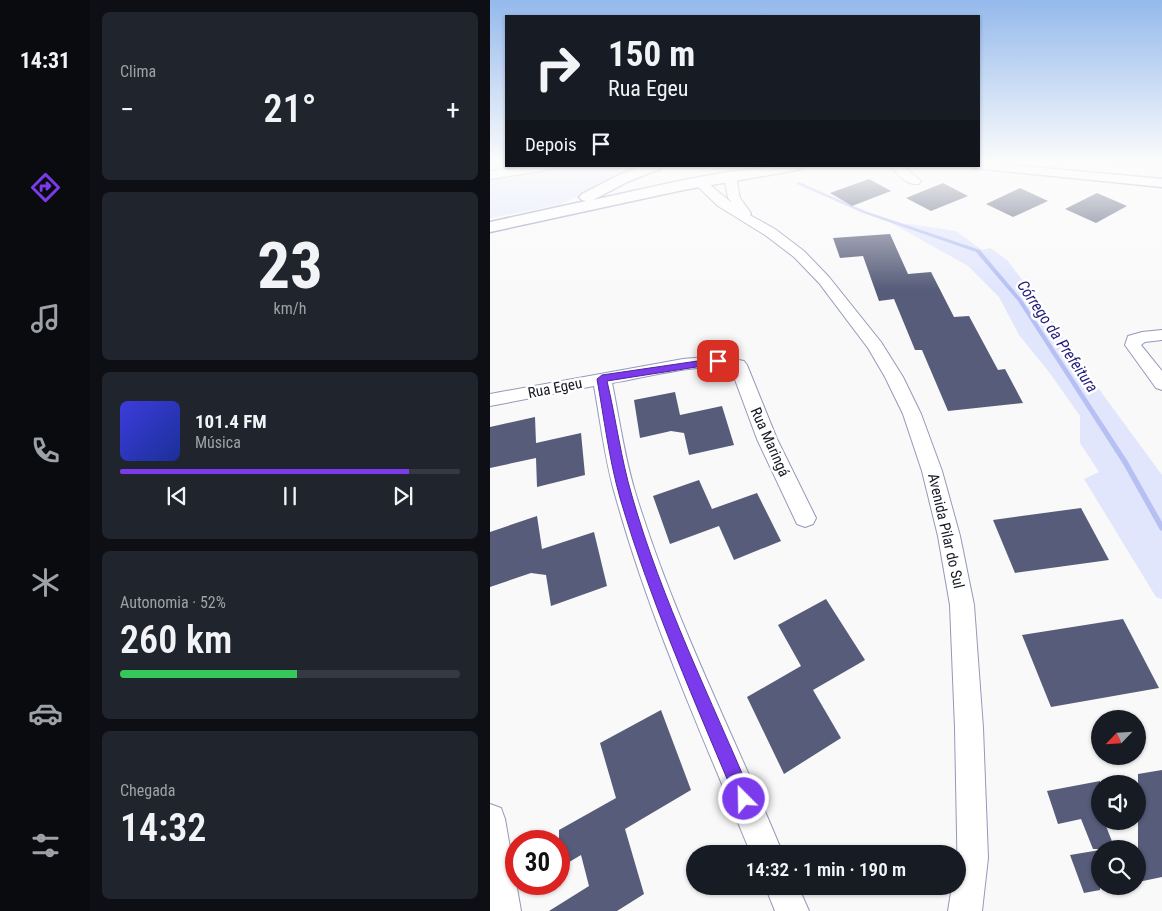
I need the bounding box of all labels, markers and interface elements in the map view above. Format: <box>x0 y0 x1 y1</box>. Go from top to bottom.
text: 150 m <box>608 34 695 75</box>
icon: right <box>525 35 590 100</box>
text: 14:31 <box>20 48 70 73</box>
text: Clima <box>120 62 156 81</box>
text: Rua Egeu <box>608 76 688 101</box>
text: 21° <box>264 87 316 131</box>
text: − <box>120 93 134 126</box>
text: + <box>446 93 460 126</box>
icon: arrive <box>587 130 615 158</box>
text: Depois <box>525 133 577 156</box>
icon: directions <box>28 170 63 205</box>
text: 23 <box>257 228 323 304</box>
water label: Córrego da Prefeitura <box>1013 277 1102 396</box>
text: km/h <box>274 299 306 318</box>
icon: music <box>28 301 63 336</box>
pin <box>697 340 739 382</box>
icon: arrive <box>704 347 732 375</box>
street label: Rua Egeu <box>526 374 584 402</box>
street label: Rua Maringá <box>747 404 793 480</box>
text: 101.4 FM <box>195 410 267 433</box>
icon: phone <box>28 433 63 468</box>
text: Música <box>195 433 241 452</box>
street label: Avenida Pilar do Sul <box>924 472 968 590</box>
icon: previous <box>163 482 191 510</box>
icon: pause <box>276 482 304 510</box>
icon: next <box>389 482 417 510</box>
icon: climate <box>28 565 63 600</box>
text: Autonomia · 52% <box>120 593 226 612</box>
text: 260 km <box>120 618 232 662</box>
icon: car <box>28 696 63 731</box>
north arrow <box>1091 710 1146 765</box>
map controls <box>1091 710 1146 895</box>
position arrow <box>717 772 769 824</box>
button: sound <box>1091 775 1146 830</box>
text: Chegada <box>120 781 175 800</box>
text: 14:32 <box>120 806 206 850</box>
icon: filters <box>28 828 63 863</box>
speed limit sign: 30 <box>505 830 570 895</box>
button: search <box>1091 840 1146 895</box>
text: 14:32 · 1 min · 190 m <box>746 858 906 881</box>

